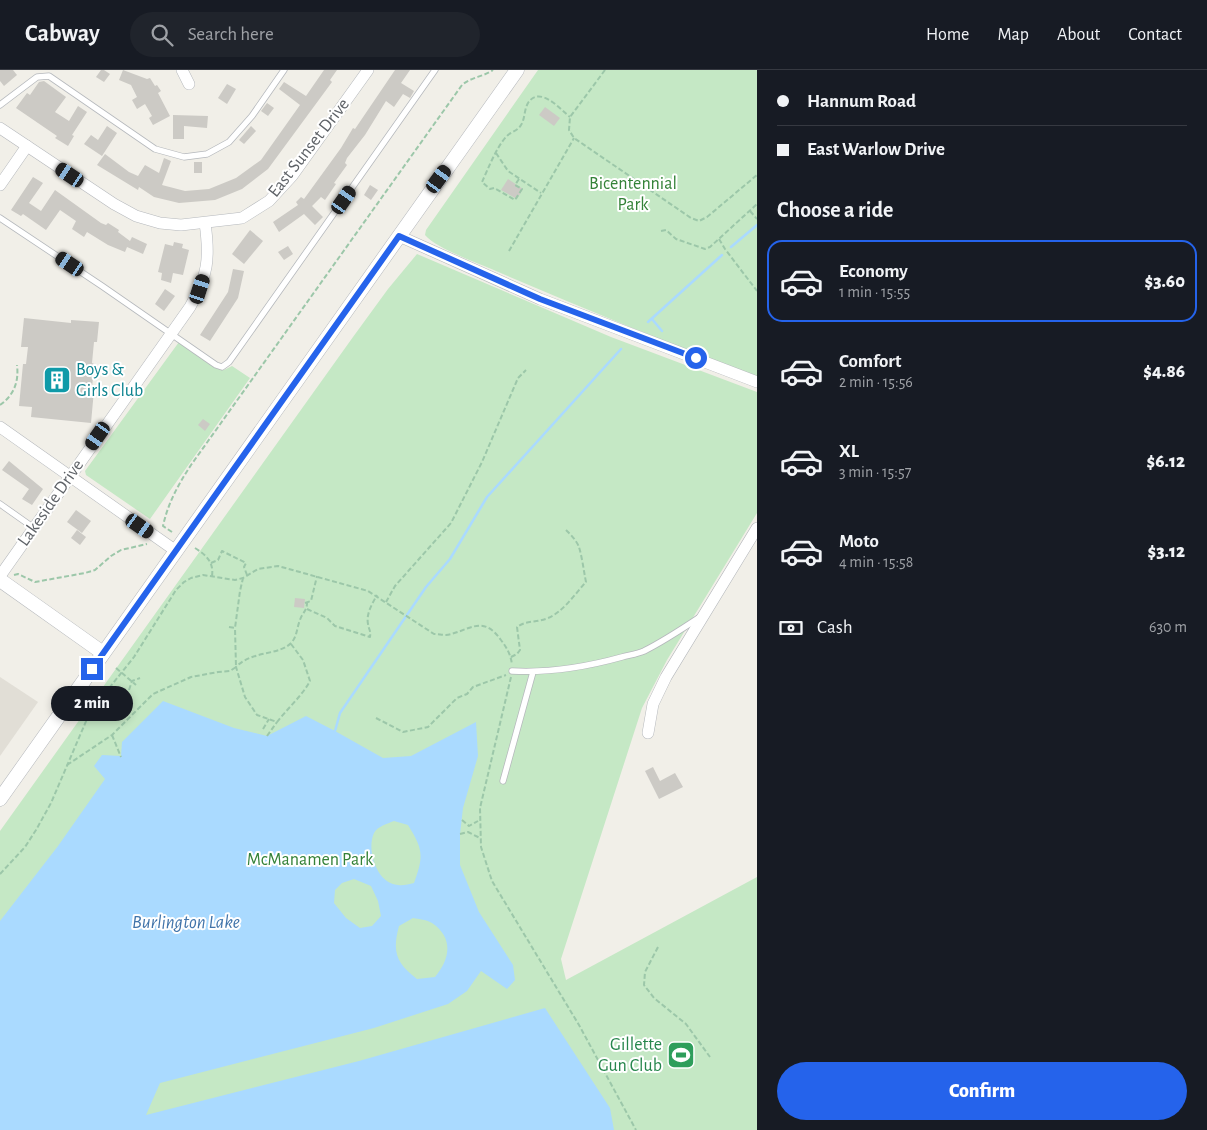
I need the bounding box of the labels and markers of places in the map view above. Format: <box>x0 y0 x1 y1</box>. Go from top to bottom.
place label: Boys & Girls Club <box>76 361 143 400</box>
building icon: Boys & Girls Club <box>42 365 72 395</box>
place label: Gillette Gun Club <box>598 1036 662 1075</box>
sports icon: Gillette Gun Club <box>666 1040 696 1070</box>

